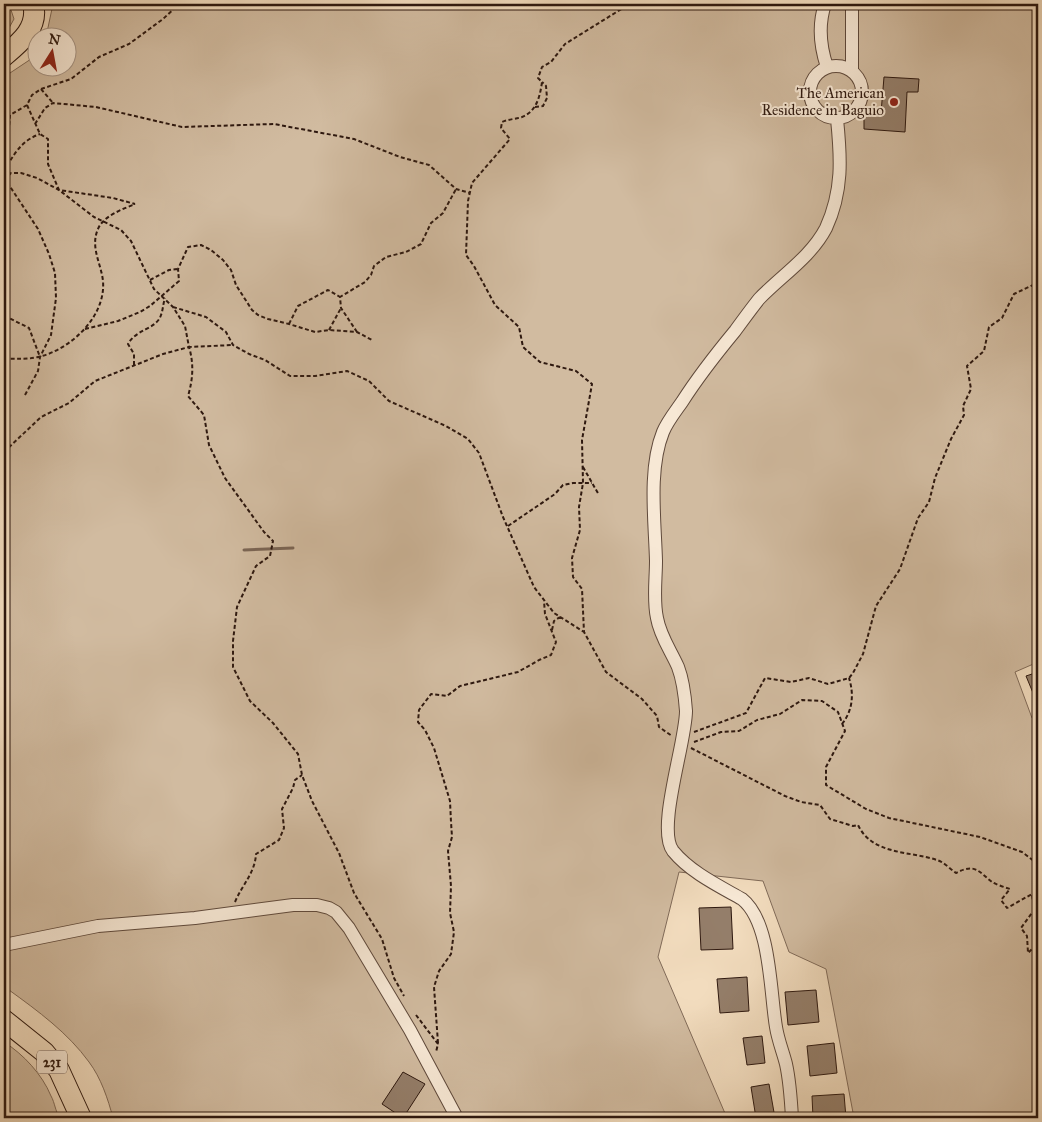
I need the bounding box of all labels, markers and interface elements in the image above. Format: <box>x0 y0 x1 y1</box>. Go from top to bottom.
north arrow <box>28 28 78 78</box>
text: N <box>47 30 62 49</box>
place label: The American Residence in Baguio <box>761 84 884 119</box>
marker: The American Residence in Baguio <box>888 96 900 108</box>
road number: 231 <box>37 1050 67 1074</box>

